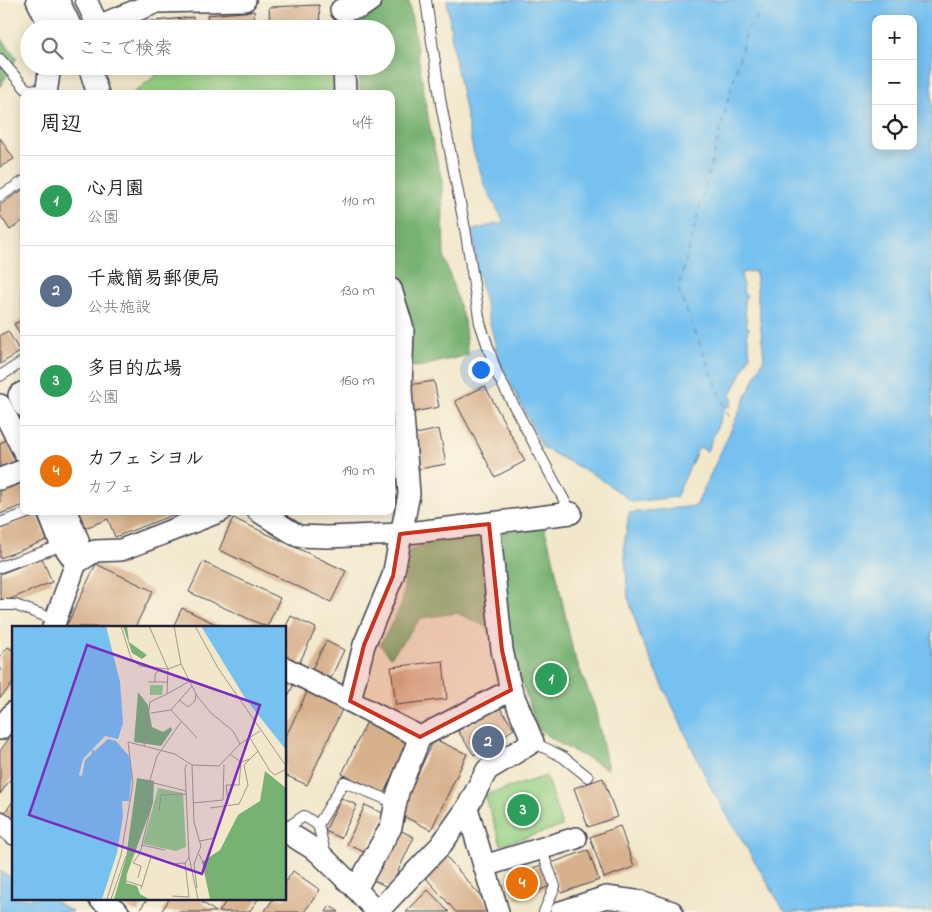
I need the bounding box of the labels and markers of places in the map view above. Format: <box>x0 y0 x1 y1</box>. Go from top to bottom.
pin: 1 <box>535 660 567 698</box>
pin: 2 <box>472 723 504 761</box>
pin: 3 <box>507 791 539 829</box>
pin: 4 <box>506 864 538 902</box>

